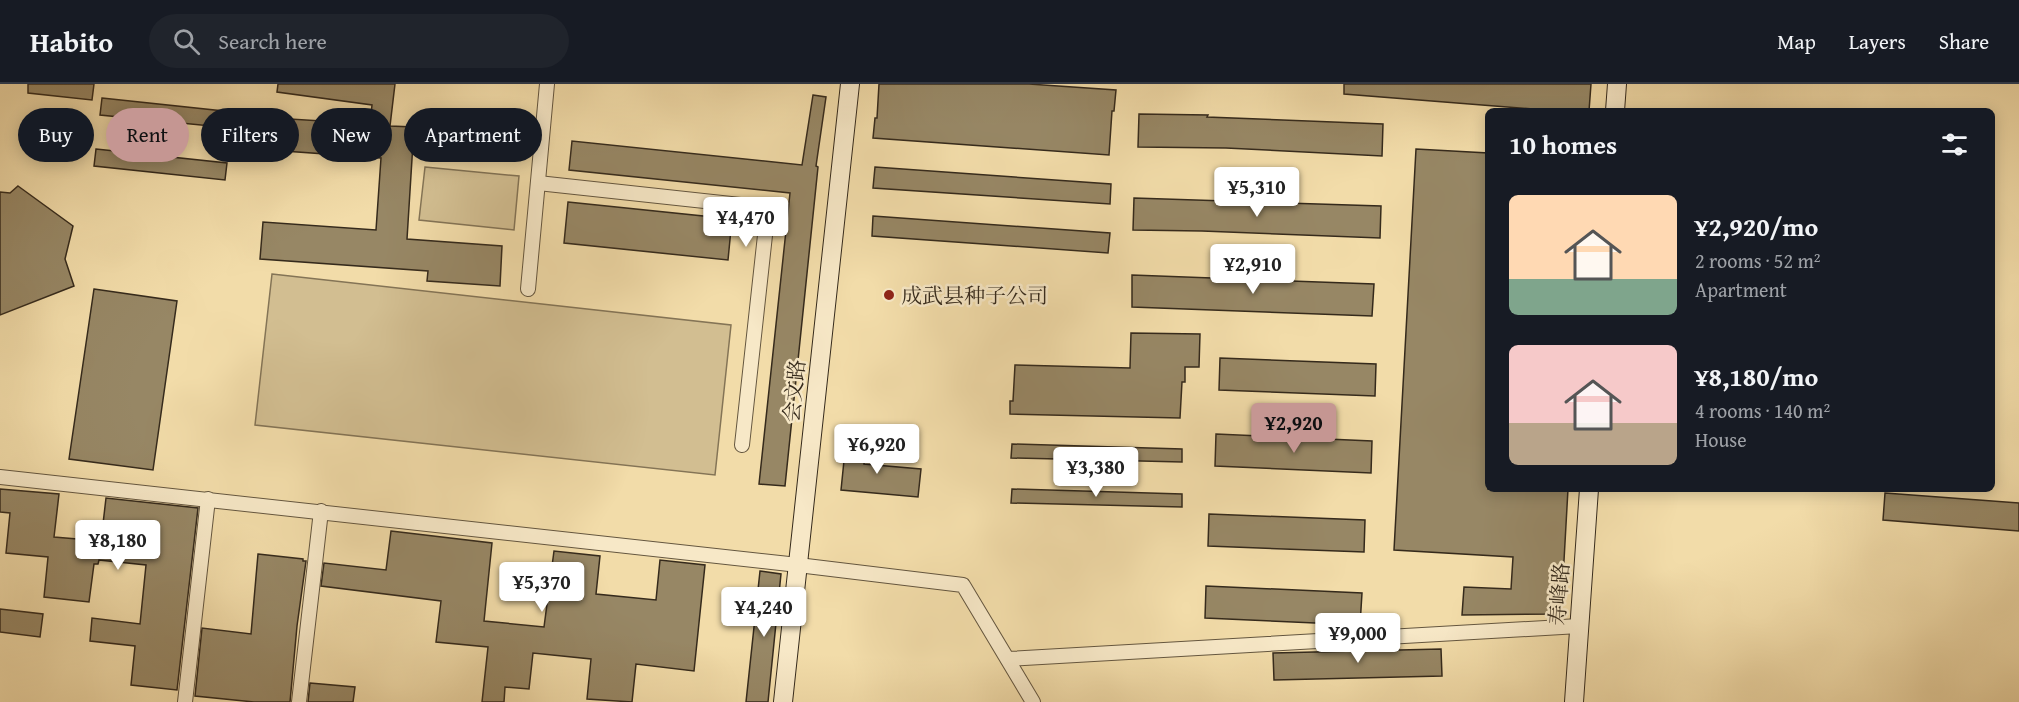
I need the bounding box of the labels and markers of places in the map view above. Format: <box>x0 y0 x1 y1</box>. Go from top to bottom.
pin: ¥5,310 <box>1208 167 1306 218</box>
pin: ¥4,470 <box>697 197 795 248</box>
pin: ¥2,910 <box>1204 244 1302 295</box>
place label: 成武县种子公司 <box>901 280 1048 311</box>
marker: 成武县种子公司 <box>882 288 896 302</box>
pin: ¥2,920 <box>1245 403 1343 454</box>
pin: ¥6,920 <box>828 424 926 475</box>
pin: ¥3,380 <box>1047 447 1145 498</box>
pin: ¥8,180 <box>69 520 167 571</box>
pin: ¥5,370 <box>493 562 591 613</box>
pin: ¥4,240 <box>715 587 813 638</box>
pin: ¥9,000 <box>1309 613 1407 664</box>

